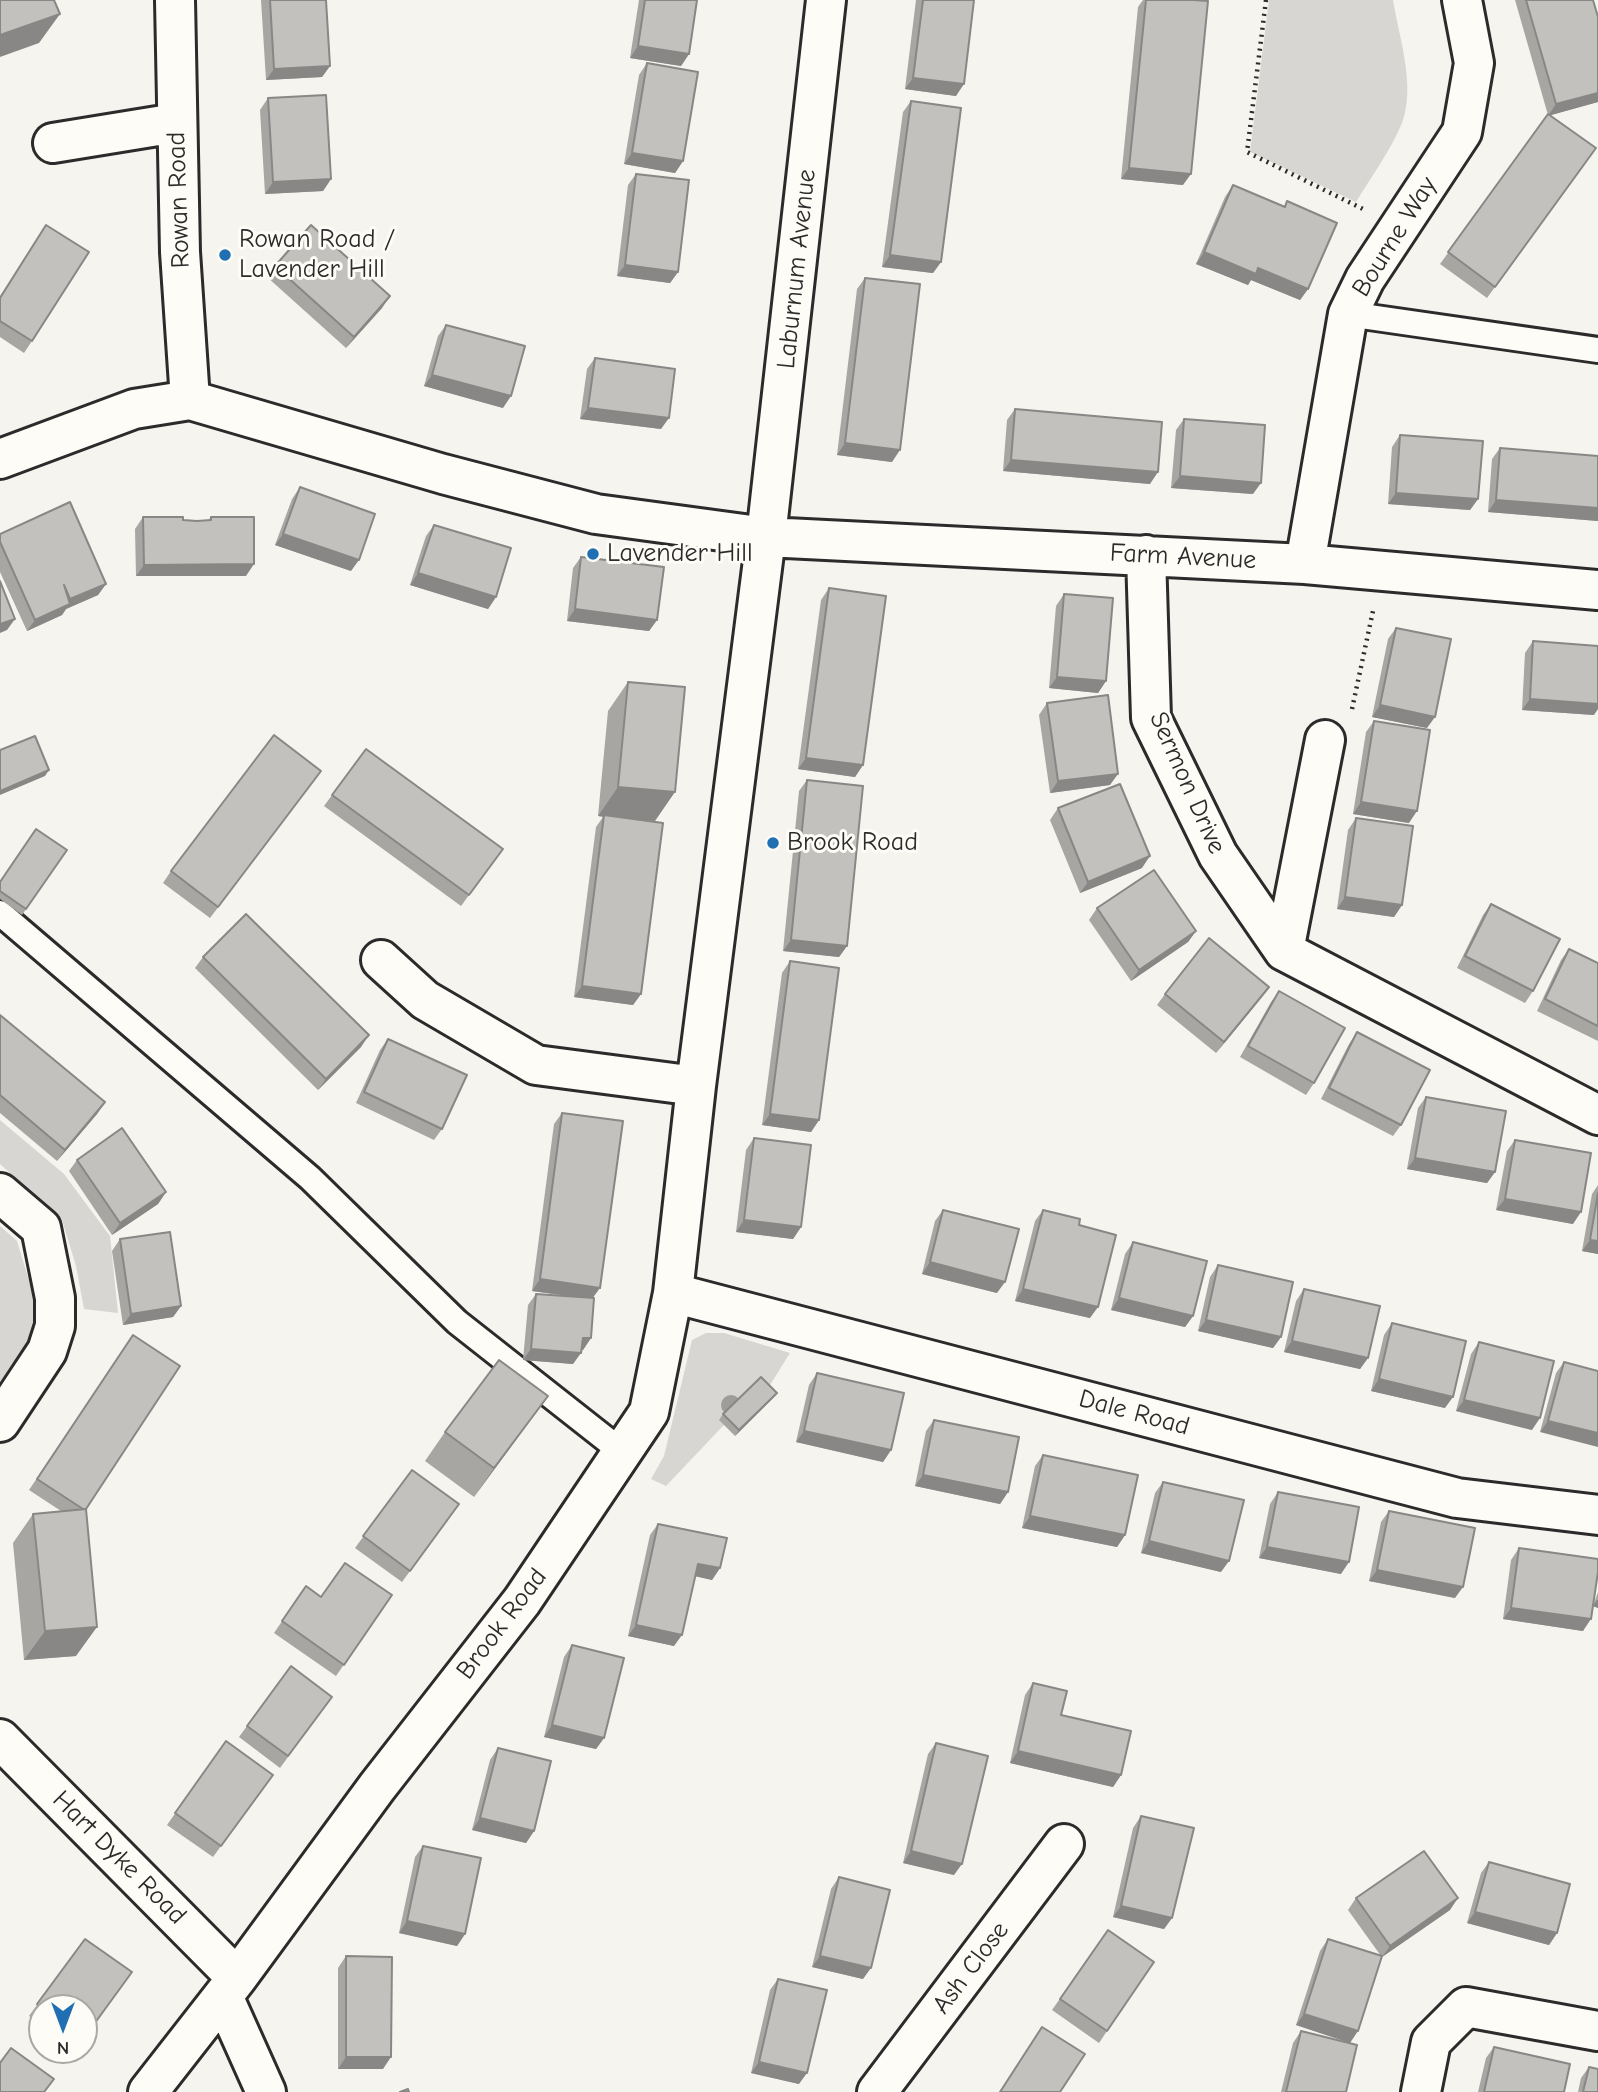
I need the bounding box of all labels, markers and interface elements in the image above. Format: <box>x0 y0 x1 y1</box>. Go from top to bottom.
street label: Rowan Road <box>161 131 197 269</box>
street label: Laburnum Avenue <box>771 168 823 370</box>
street label: Bourne Way <box>1346 171 1444 303</box>
place label: Rowan Road / Lavender Hill <box>239 224 395 286</box>
marker: Rowan Road / Lavender Hill <box>217 247 233 263</box>
place label: Lavender Hill <box>607 538 753 570</box>
street label: Farm Avenue <box>1109 538 1257 576</box>
marker: Lavender Hill <box>585 546 601 562</box>
street label: Sermon Drive <box>1142 707 1232 859</box>
place label: Brook Road <box>787 827 918 859</box>
marker: Brook Road <box>765 835 781 851</box>
street label: Dale Road <box>1075 1383 1193 1443</box>
street label: Brook Road <box>450 1562 554 1686</box>
street label: Hart Dyke Road <box>46 1785 192 1931</box>
street label: Ash Close <box>926 1916 1016 2020</box>
north arrow <box>28 1994 98 2064</box>
text: N <box>57 2037 69 2059</box>

